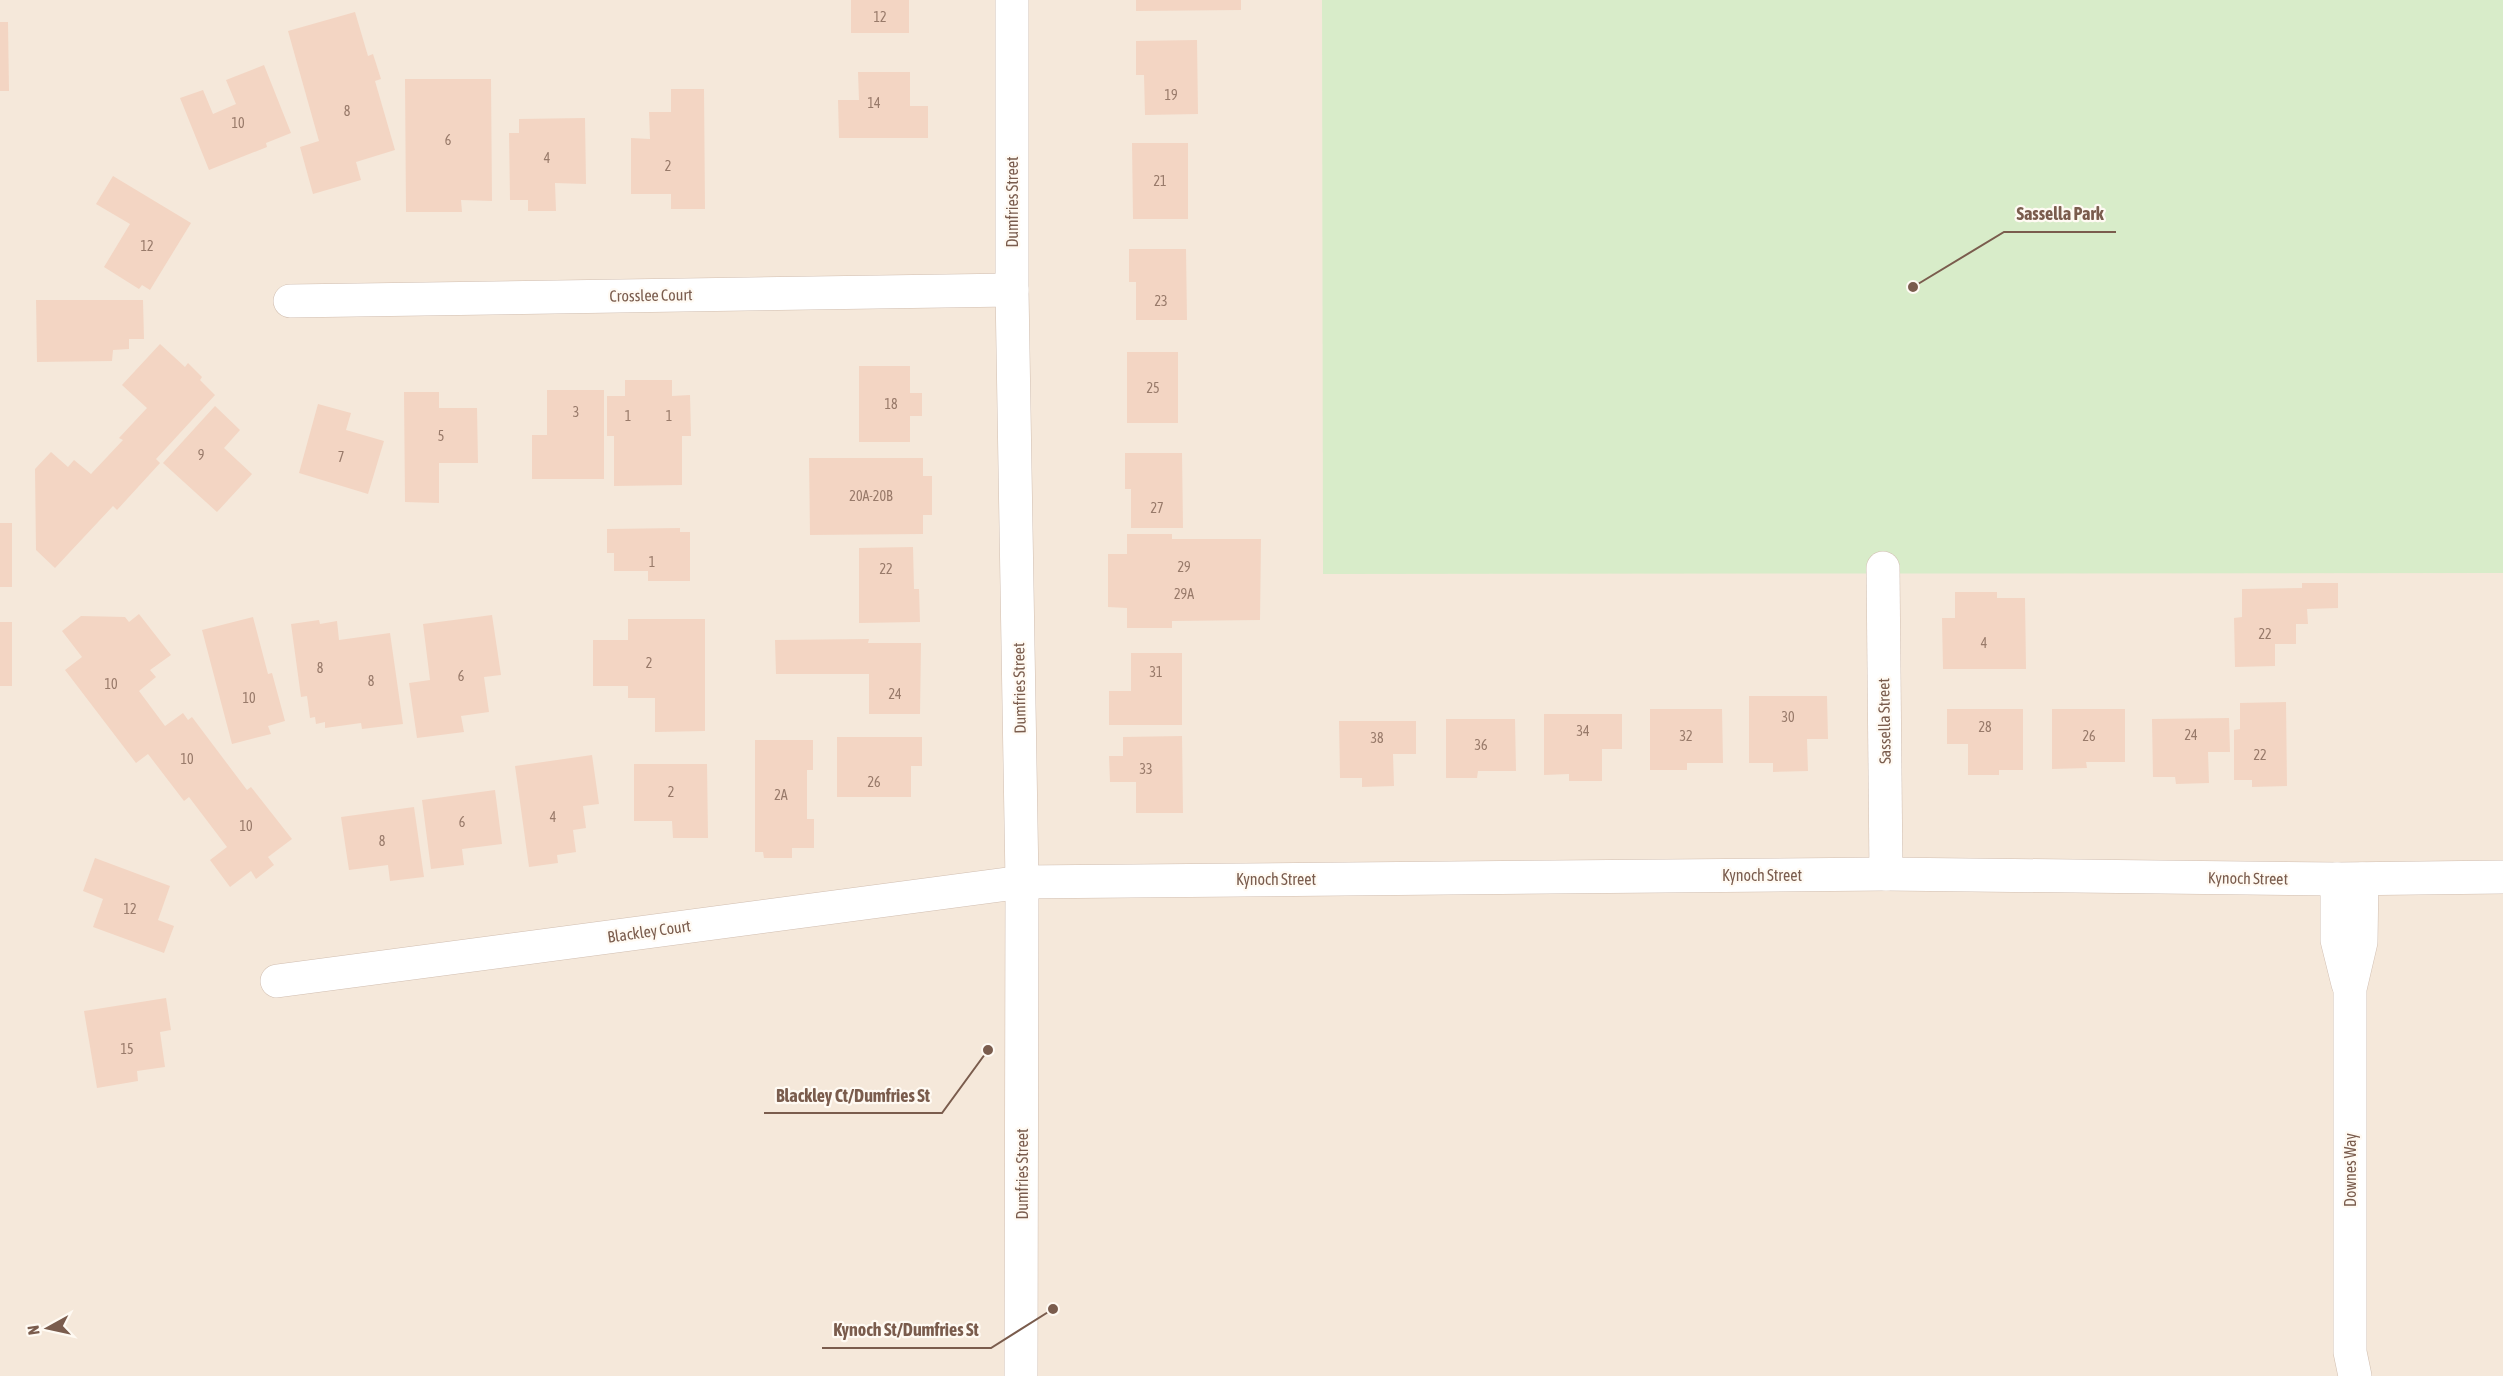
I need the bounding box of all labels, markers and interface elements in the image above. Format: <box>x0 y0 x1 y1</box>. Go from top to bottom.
house number: 12 <box>873 9 887 25</box>
house number: 19 <box>1164 87 1178 103</box>
house number: 14 <box>867 95 881 111</box>
house number: 8 <box>344 103 351 119</box>
house number: 10 <box>231 115 245 131</box>
house number: 6 <box>445 132 452 148</box>
house number: 4 <box>544 150 551 166</box>
street label: Dumfries Street <box>1003 156 1021 248</box>
house number: 2 <box>665 158 671 174</box>
house number: 21 <box>1153 173 1167 189</box>
callout: Sassella Park <box>2004 196 2116 232</box>
text: Sassella Park <box>2016 203 2105 224</box>
house number: 12 <box>140 238 154 254</box>
street label: Crosslee Court <box>609 285 693 305</box>
house number: 23 <box>1154 293 1168 309</box>
house number: 25 <box>1146 380 1160 396</box>
house number: 18 <box>884 396 898 412</box>
house number: 3 <box>573 404 579 420</box>
house number: 1 <box>625 408 631 424</box>
house number: 1 <box>666 408 672 424</box>
house number: 5 <box>438 428 444 444</box>
house number: 9 <box>198 447 204 463</box>
house number: 7 <box>338 449 344 465</box>
house number: 20A-20B <box>849 488 893 504</box>
house number: 27 <box>1150 500 1164 516</box>
house number: 1 <box>649 554 655 570</box>
house number: 29 <box>1177 559 1191 575</box>
house number: 22 <box>879 561 893 577</box>
house number: 29A <box>1174 586 1194 602</box>
house number: 22 <box>2258 626 2272 642</box>
house number: 4 <box>1981 635 1988 651</box>
street label: Dumfries Street <box>1009 642 1029 734</box>
house number: 2 <box>646 655 652 671</box>
house number: 8 <box>317 660 324 676</box>
house number: 31 <box>1149 664 1163 680</box>
house number: 6 <box>458 668 465 684</box>
house number: 8 <box>368 673 375 689</box>
house number: 10 <box>104 676 118 692</box>
street label: Sassella Street <box>1874 677 1894 764</box>
house number: 24 <box>888 686 902 702</box>
house number: 10 <box>242 690 256 706</box>
house number: 30 <box>1781 709 1795 725</box>
house number: 28 <box>1978 719 1992 735</box>
house number: 34 <box>1576 723 1590 739</box>
house number: 24 <box>2184 727 2198 743</box>
house number: 32 <box>1679 728 1693 744</box>
house number: 26 <box>2082 728 2096 744</box>
house number: 38 <box>1370 730 1384 746</box>
house number: 36 <box>1474 737 1488 753</box>
house number: 22 <box>2253 747 2267 763</box>
house number: 10 <box>180 751 194 767</box>
house number: 33 <box>1139 761 1153 777</box>
house number: 26 <box>867 774 881 790</box>
house number: 2 <box>668 784 674 800</box>
house number: 2A <box>774 787 788 803</box>
house number: 4 <box>550 809 557 825</box>
house number: 6 <box>459 814 466 830</box>
house number: 10 <box>239 818 253 834</box>
house number: 8 <box>379 833 386 849</box>
street label: Kynoch Street <box>1722 866 1802 885</box>
street label: Kynoch Street <box>2208 868 2289 889</box>
street label: Kynoch Street <box>1236 870 1316 889</box>
house number: 12 <box>123 901 137 917</box>
street label: Blackley Court <box>606 916 692 947</box>
house number: 15 <box>120 1041 134 1057</box>
callout: Blackley Ct/Dumfries St <box>764 1077 942 1113</box>
text: Blackley Ct/Dumfries St <box>776 1085 931 1106</box>
street label: Dumfries Street <box>1013 1128 1031 1220</box>
street label: Downes Way <box>2341 1133 2360 1207</box>
north arrow <box>18 1298 78 1358</box>
callout: Kynoch St/Dumfries St <box>822 1312 991 1348</box>
text: Kynoch St/Dumfries St <box>833 1319 980 1340</box>
text: N <box>24 1324 43 1336</box>

